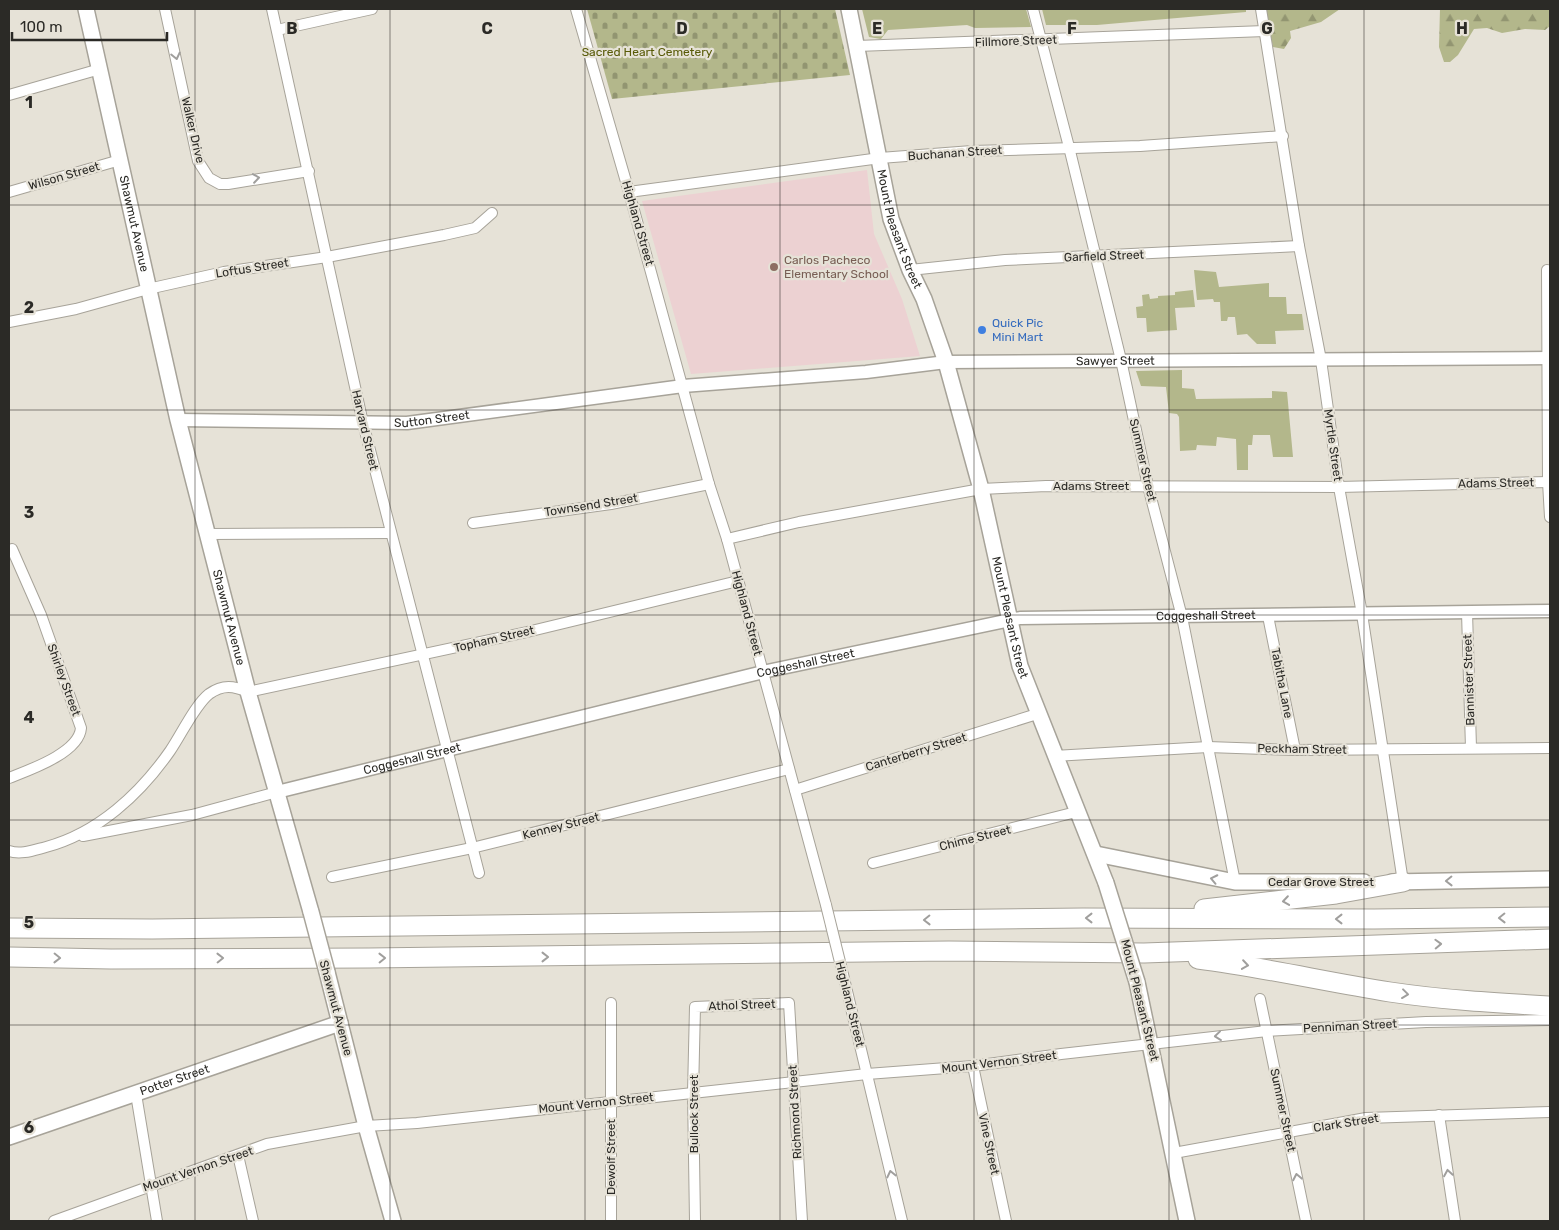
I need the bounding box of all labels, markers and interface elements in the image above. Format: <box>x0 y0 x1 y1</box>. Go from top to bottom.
scale bar <box>12 10 168 42</box>
text: 100 m <box>20 18 62 36</box>
text: B <box>286 19 298 38</box>
text: C <box>481 19 493 38</box>
text: D <box>676 19 688 38</box>
text: E <box>872 19 882 38</box>
text: F <box>1067 19 1077 38</box>
text: G <box>1261 19 1273 38</box>
text: H <box>1456 19 1468 38</box>
street label: Fillmore Street <box>975 33 1058 49</box>
park label: Sacred Heart Cemetery <box>582 45 713 59</box>
one-way arrow <box>170 52 181 61</box>
text: 1 <box>25 93 33 112</box>
street label: Walker Drive <box>179 95 207 165</box>
street label: Buchanan Street <box>907 143 1003 163</box>
street label: Wilson Street <box>27 159 101 193</box>
street label: Mount Pleasant Street <box>874 168 925 291</box>
street label: Shawmut Avenue <box>116 174 152 273</box>
one-way arrow <box>252 174 260 184</box>
street label: Highland Street <box>619 179 657 267</box>
street label: Garfield Street <box>1064 248 1145 264</box>
place label: Carlos Pacheco Elementary School <box>784 253 889 281</box>
street label: Loftus Street <box>214 255 290 281</box>
marker: Carlos Pacheco Elementary School <box>768 261 780 273</box>
text: 2 <box>24 298 34 317</box>
place label: Quick Pic Mini Mart <box>992 316 1043 344</box>
marker: Quick Pic Mini Mart <box>976 324 988 336</box>
street label: Sawyer Street <box>1076 354 1155 368</box>
street label: Harvard Street <box>349 388 381 472</box>
street label: Sutton Street <box>394 408 471 430</box>
street label: Myrtle Street <box>1321 408 1345 482</box>
street label: Summer Street <box>1127 417 1159 503</box>
street label: Adams Street <box>1458 475 1534 491</box>
street label: Adams Street <box>1053 479 1129 493</box>
street label: Townsend Street <box>543 491 639 519</box>
text: 3 <box>24 503 34 522</box>
street label: Mount Pleasant Street <box>989 555 1031 681</box>
street label: Shawmut Avenue <box>210 568 248 667</box>
street label: Highland Street <box>729 569 765 657</box>
street label: Coggeshall Street <box>1156 608 1256 623</box>
street label: Topham Street <box>452 623 536 655</box>
street label: Bannister Street <box>1460 634 1478 726</box>
street label: Shirley Street <box>44 642 84 718</box>
street label: Coggeshall Street <box>755 646 856 680</box>
street label: Tabitha Lane <box>1268 647 1296 720</box>
text: 4 <box>24 708 35 727</box>
street label: Canterberry Street <box>864 730 968 774</box>
street label: Coggeshall Street <box>362 740 462 777</box>
street label: Peckham Street <box>1257 741 1347 757</box>
street label: Kenney Street <box>521 810 601 842</box>
street label: Chime Street <box>938 822 1013 854</box>
one-way arrow <box>1210 875 1219 885</box>
street label: Cedar Grove Street <box>1268 875 1374 889</box>
one-way arrow <box>1445 875 1453 886</box>
one-way arrow <box>1281 895 1289 906</box>
text: 5 <box>24 913 34 932</box>
one-way arrow <box>1085 913 1092 923</box>
one-way arrow <box>1497 913 1505 923</box>
one-way arrow <box>1335 914 1342 924</box>
one-way arrow <box>922 915 930 926</box>
street label: Mount Pleasant Street <box>1118 938 1162 1062</box>
one-way arrow <box>1434 939 1442 950</box>
one-way arrow <box>542 952 549 962</box>
one-way arrow <box>54 953 62 963</box>
one-way arrow <box>216 953 224 963</box>
one-way arrow <box>379 953 387 963</box>
street label: Shawmut Avenue <box>317 959 356 1058</box>
street label: Highland Street <box>833 960 867 1048</box>
one-way arrow <box>1240 960 1249 970</box>
one-way arrow <box>1401 988 1409 999</box>
street label: Athol Street <box>708 997 776 1013</box>
street label: Penniman Street <box>1303 1017 1398 1035</box>
one-way arrow <box>1214 1030 1222 1041</box>
street label: Mount Vernon Street <box>941 1048 1058 1076</box>
street label: Potter Street <box>138 1061 211 1098</box>
street label: Richmond Street <box>786 1064 804 1159</box>
street label: Summer Street <box>1267 1067 1299 1153</box>
street label: Bullock Street <box>687 1075 701 1153</box>
street label: Mount Vernon Street <box>538 1090 655 1116</box>
street label: Clark Street <box>1312 1111 1380 1135</box>
street label: Vine Street <box>976 1112 1002 1176</box>
text: 6 <box>24 1118 34 1137</box>
street label: Dewolf Street <box>604 1119 618 1195</box>
street label: Mount Vernon Street <box>141 1143 255 1194</box>
one-way arrow <box>886 1169 897 1178</box>
one-way arrow <box>1443 1169 1453 1177</box>
one-way arrow <box>1292 1173 1303 1181</box>

